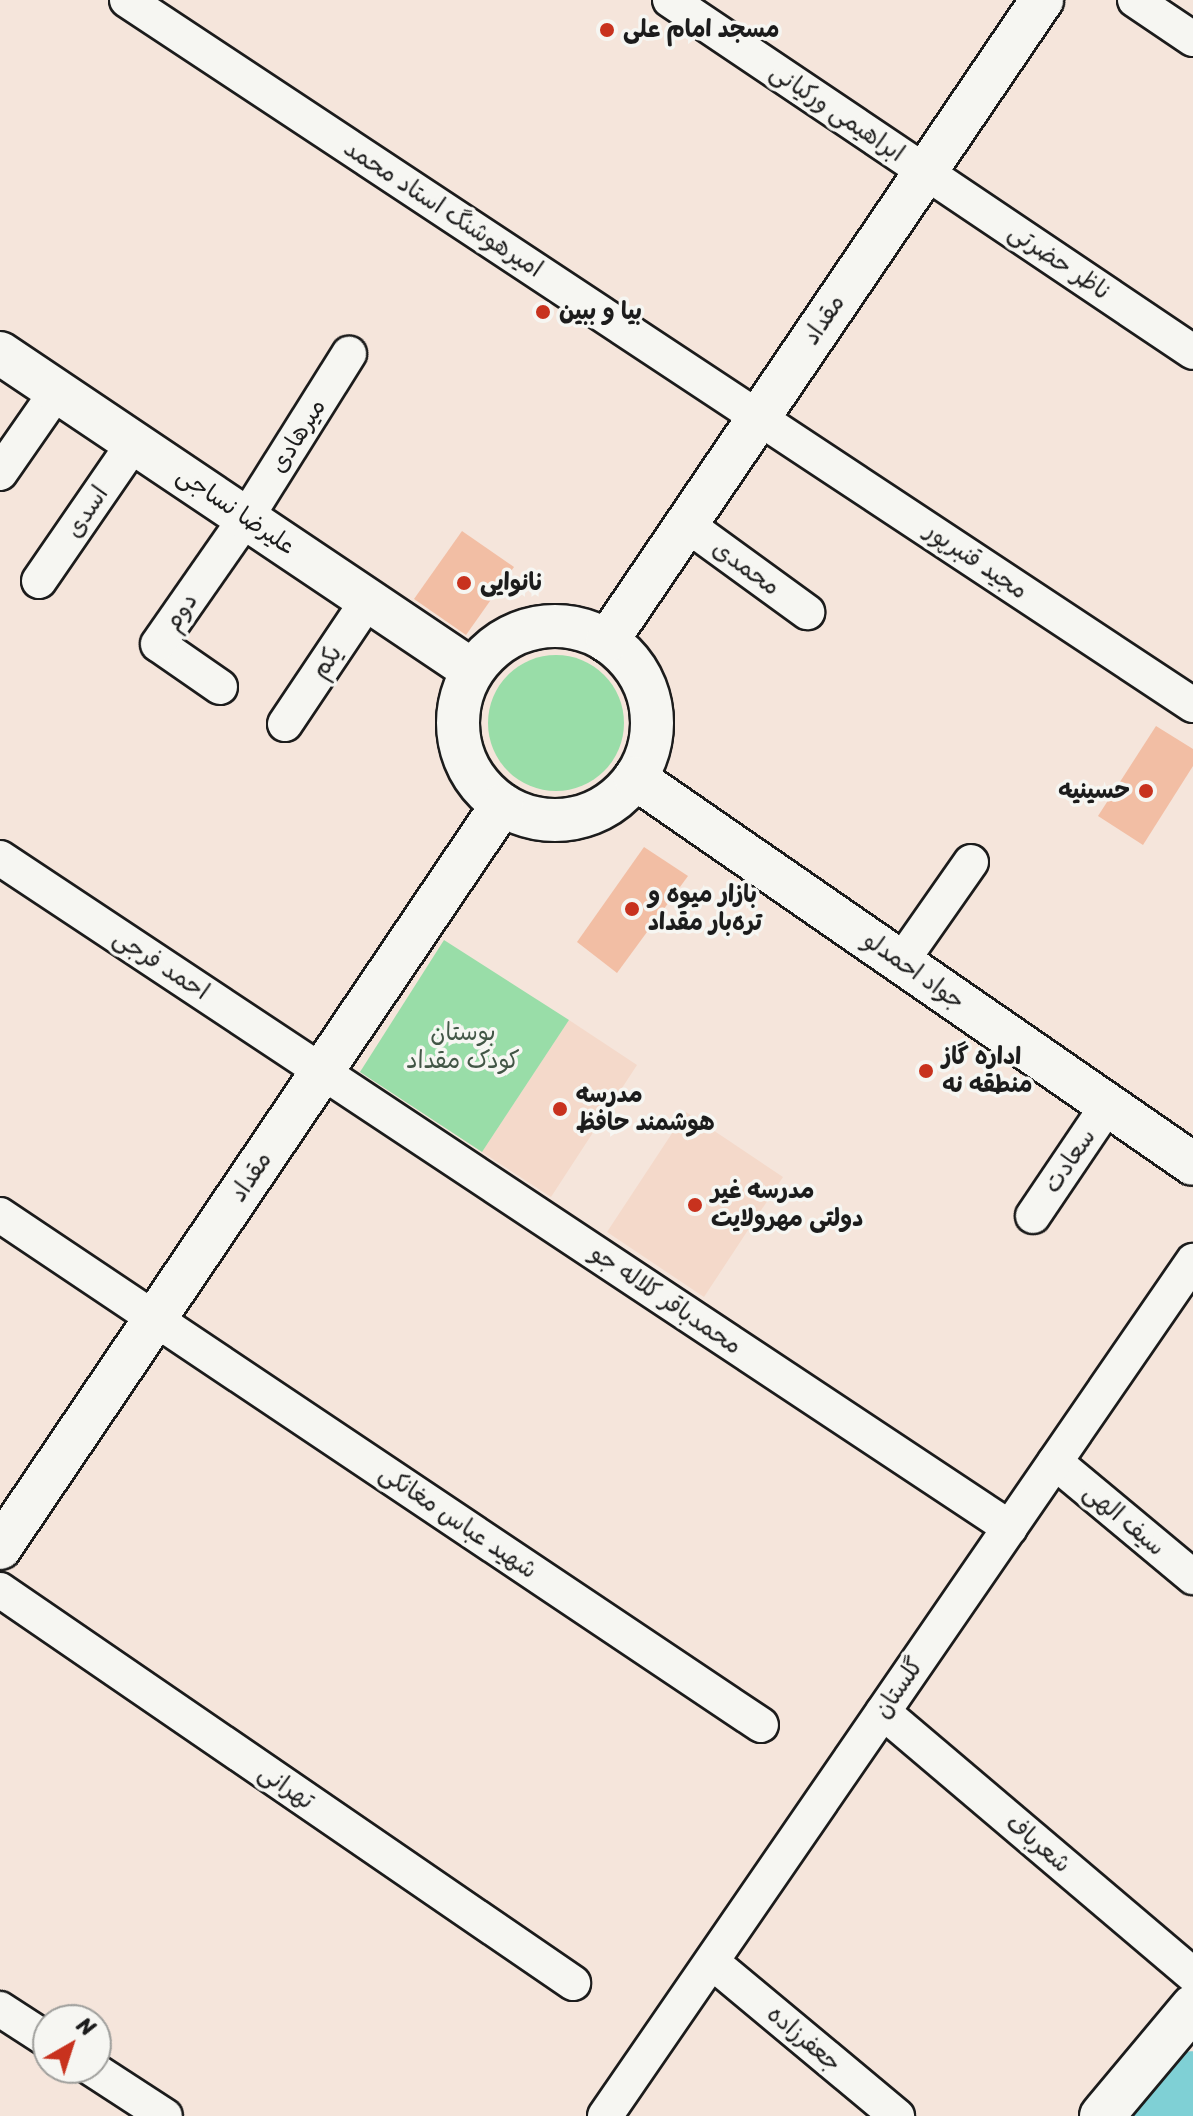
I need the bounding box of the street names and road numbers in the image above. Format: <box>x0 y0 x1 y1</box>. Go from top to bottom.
street label: ابراهیمی ورکیانی <box>765 58 909 168</box>
street label: امیرهوشنگ استاد محمد <box>338 134 548 284</box>
street label: ناظر حضرتی <box>1003 218 1115 306</box>
street label: مقداد <box>797 290 851 350</box>
street label: میرهادی <box>264 394 332 478</box>
street label: علیرضا نساجی <box>171 461 301 561</box>
street label: اسدی <box>59 481 115 543</box>
street label: مجید قنبرپور <box>919 516 1033 606</box>
street label: محمدی <box>707 534 785 602</box>
street label: دوم <box>158 588 204 636</box>
street label: یکم <box>306 640 348 684</box>
street label: احمد فرجی <box>108 923 214 1007</box>
street label: جواد احمدلو <box>858 926 970 1016</box>
street label: سعادت <box>1038 1123 1102 1199</box>
street label: مقداد <box>224 1147 278 1207</box>
street label: محمدباقر کلاله جو <box>585 1239 747 1361</box>
street label: شهید عباس مغانکی <box>374 1459 542 1585</box>
street label: سیف الهی <box>1078 1478 1170 1562</box>
street label: گلستان <box>868 1652 930 1724</box>
street label: تهرانی <box>253 1758 319 1816</box>
street label: شعرباف <box>1000 1809 1076 1879</box>
street label: جعفرزاده <box>761 2000 847 2078</box>

